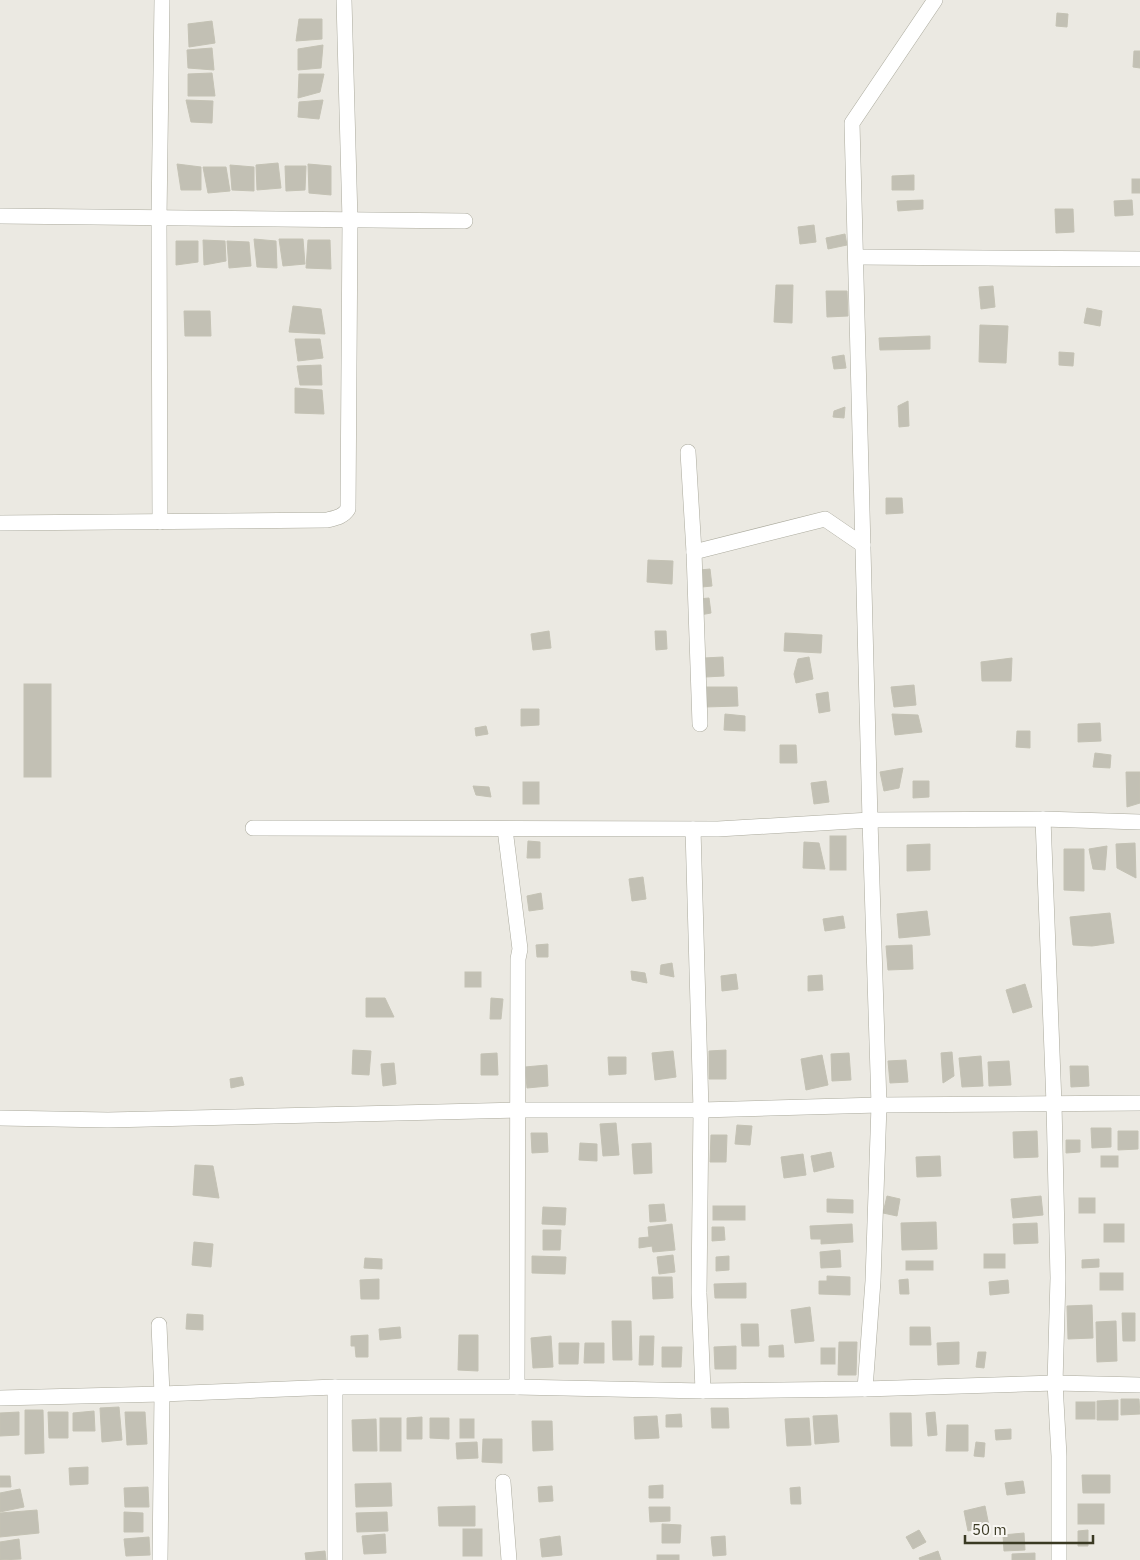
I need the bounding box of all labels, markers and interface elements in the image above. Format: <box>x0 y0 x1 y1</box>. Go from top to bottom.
scale bar <box>965 1512 1092 1544</box>
text: 50 m <box>972 1520 1007 1539</box>

